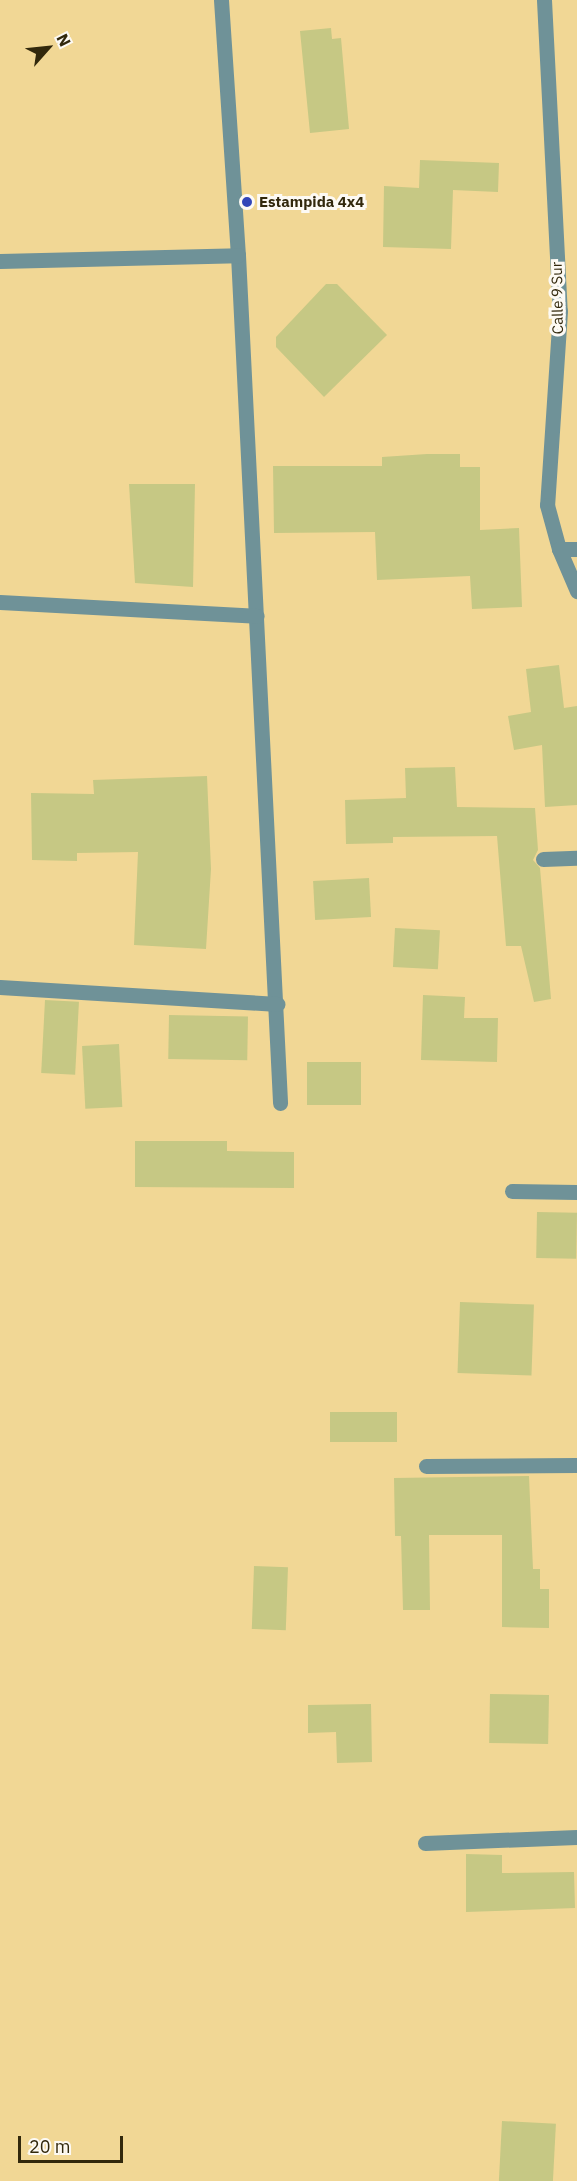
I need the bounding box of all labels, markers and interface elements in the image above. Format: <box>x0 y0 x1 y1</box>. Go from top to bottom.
north arrow <box>18 18 78 78</box>
text: N <box>52 30 76 50</box>
place label: Estampida 4x4 <box>259 193 364 211</box>
marker: Estampida 4x4 <box>240 195 254 209</box>
street label: Calle 9 Sur <box>547 262 567 334</box>
scale bar <box>21 2124 126 2162</box>
text: 20 m <box>29 2135 71 2158</box>

